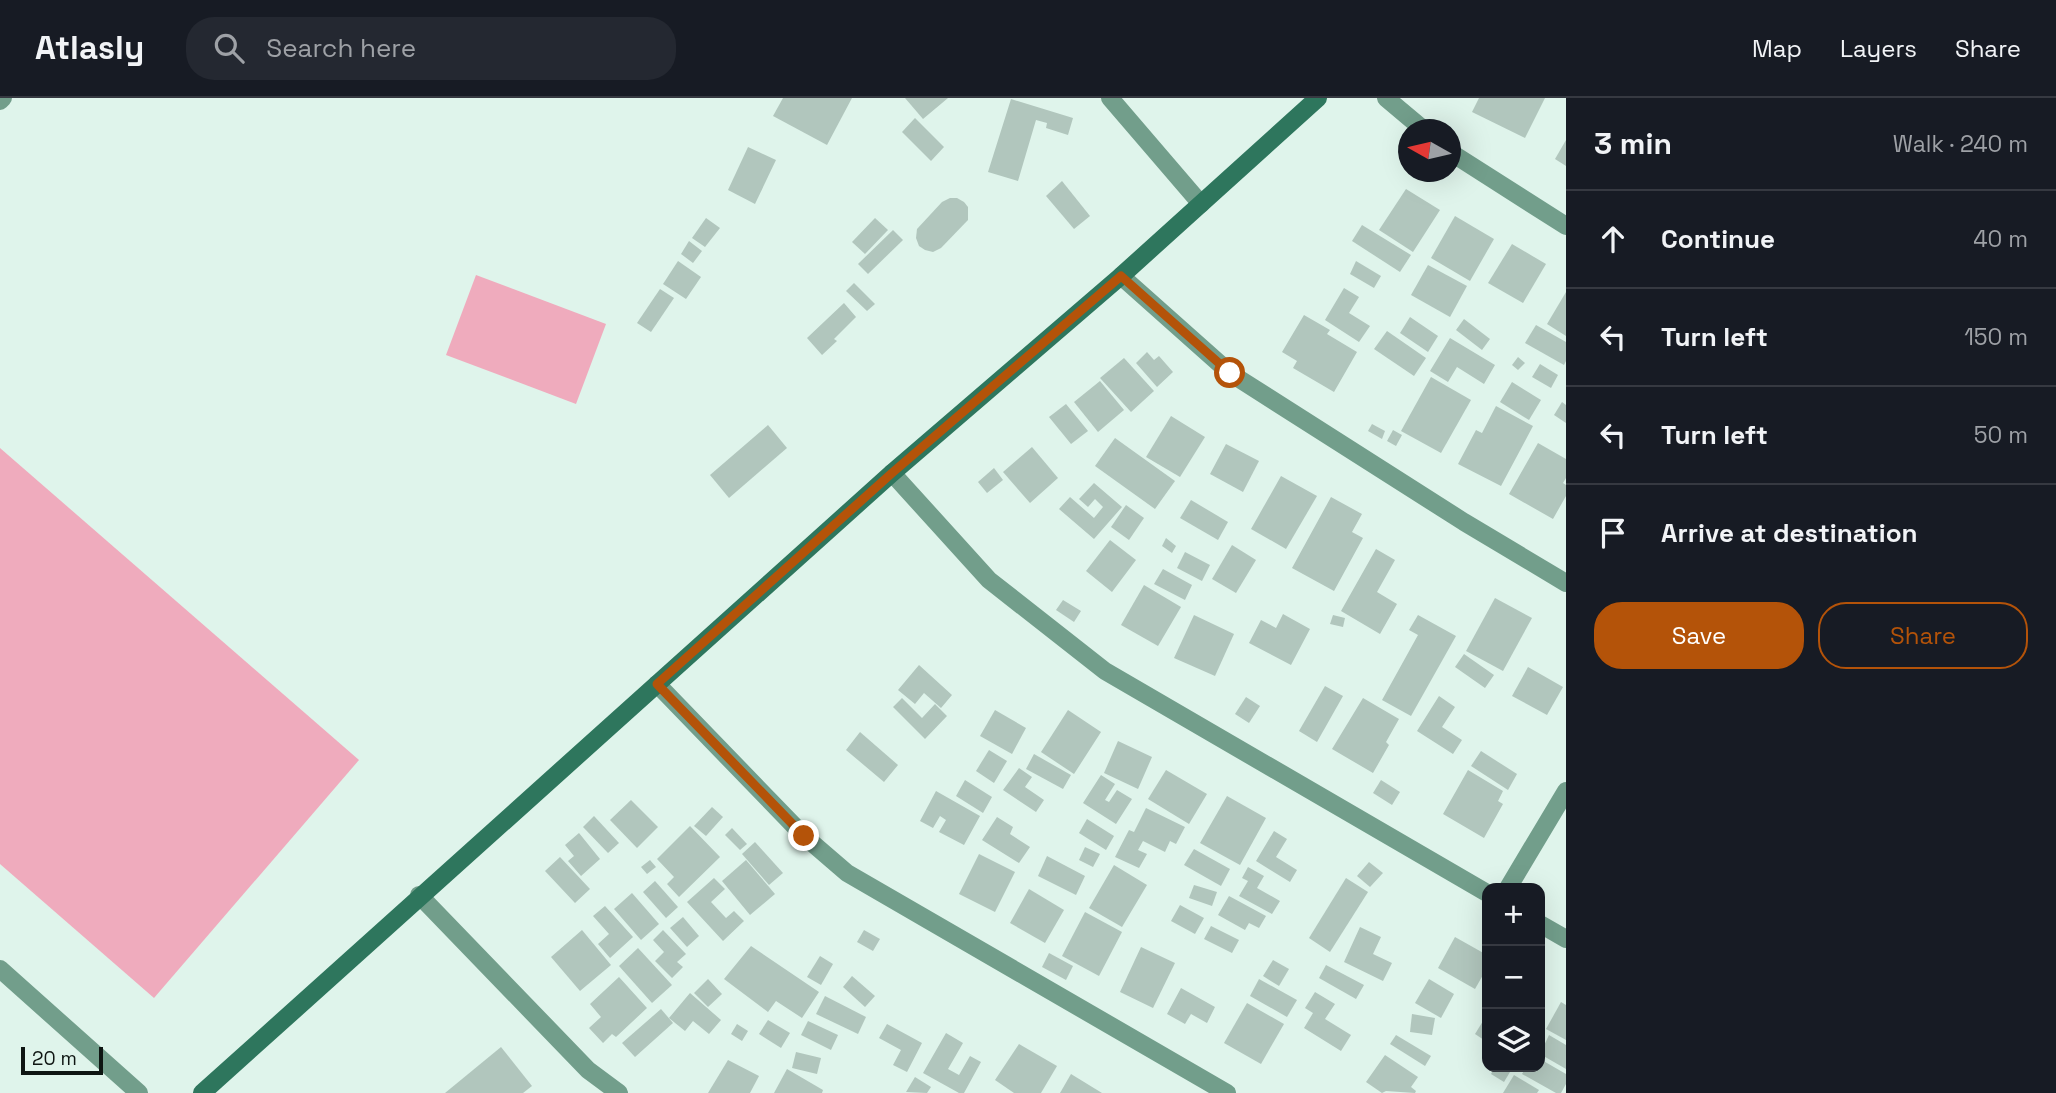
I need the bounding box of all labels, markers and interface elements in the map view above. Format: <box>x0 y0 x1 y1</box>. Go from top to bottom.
search box <box>186 17 676 80</box>
text: Atlasly <box>35 27 144 69</box>
icon: search <box>210 29 248 67</box>
text: Search here <box>266 31 416 65</box>
text: Map <box>1752 33 1802 64</box>
text: Layers <box>1840 33 1917 64</box>
text: Share <box>1955 33 2021 64</box>
north arrow <box>1398 119 1461 182</box>
text: 3 min <box>1594 124 1672 163</box>
text: Walk · 240 m <box>1893 129 2028 159</box>
icon: ahead <box>1594 220 1632 258</box>
text: Continue <box>1661 222 1775 256</box>
text: 40 m <box>1973 224 2028 254</box>
icon: left <box>1594 318 1632 356</box>
text: Turn left <box>1661 320 1768 354</box>
text: 150 m <box>1964 322 2028 352</box>
route start <box>1214 357 1245 388</box>
icon: left <box>1594 416 1632 454</box>
text: Turn left <box>1661 418 1768 452</box>
text: 50 m <box>1974 420 2028 450</box>
icon: arrive <box>1594 514 1632 552</box>
text: Arrive at destination <box>1661 516 1918 550</box>
button: Save <box>1594 602 1804 669</box>
button: Share <box>1818 602 2028 669</box>
route end <box>788 820 819 851</box>
map controls <box>1482 883 1545 1072</box>
button: + <box>1482 883 1545 946</box>
button: − <box>1482 946 1545 1009</box>
button: layers <box>1482 1009 1545 1072</box>
scale bar <box>21 1044 103 1076</box>
text: 20 m <box>32 1046 77 1071</box>

